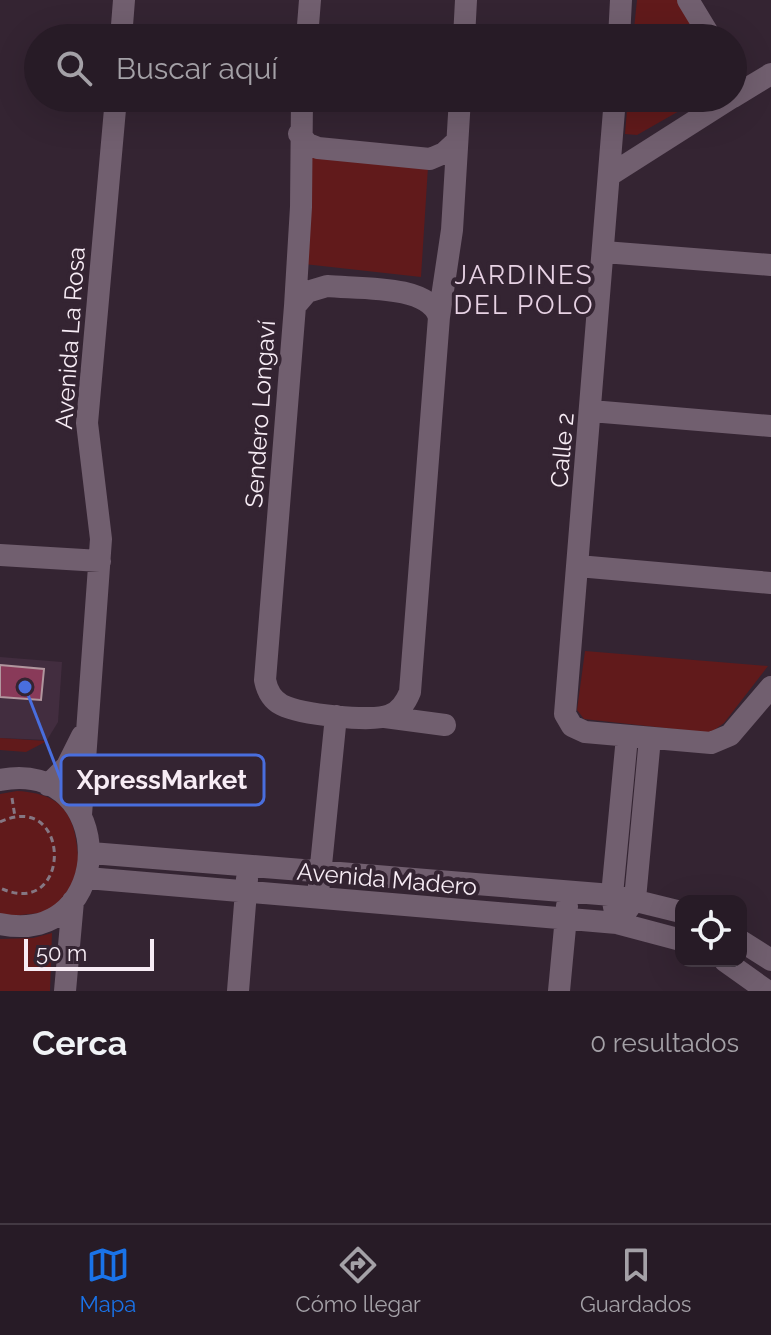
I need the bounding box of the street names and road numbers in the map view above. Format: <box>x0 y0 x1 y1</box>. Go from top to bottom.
street label: Avenida La Rosa <box>49 246 91 430</box>
street label: Sendero Longaví <box>239 319 281 509</box>
street label: Calle 2 <box>544 411 580 489</box>
street label: Avenida Madero <box>296 857 478 901</box>

